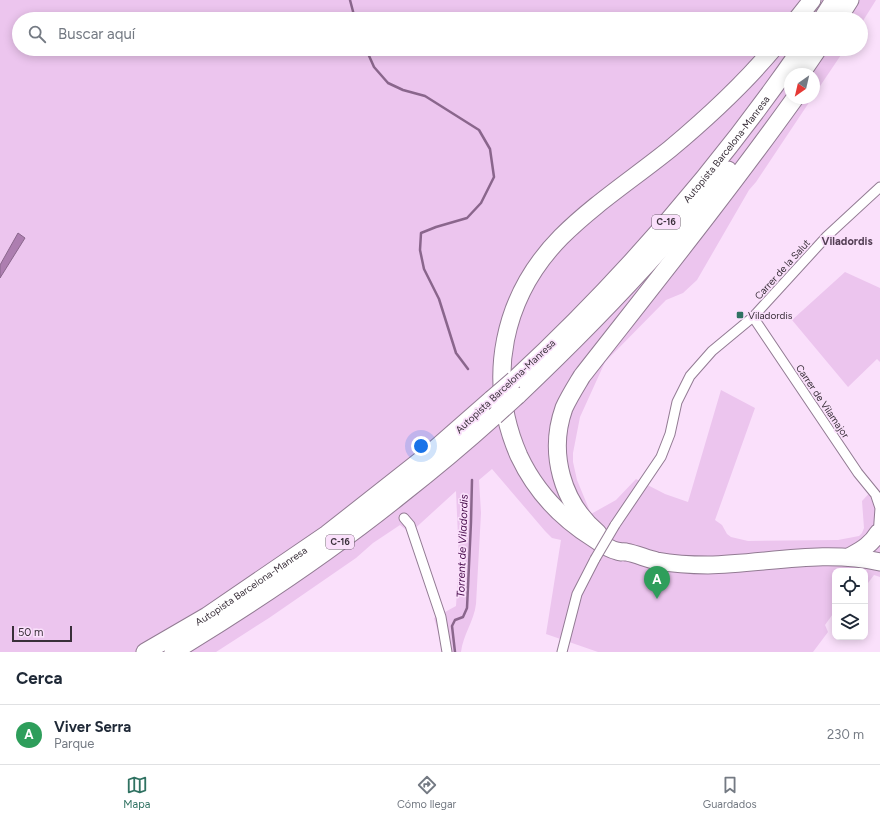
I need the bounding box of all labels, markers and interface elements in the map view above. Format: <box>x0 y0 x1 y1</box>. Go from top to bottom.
search box <box>12 12 868 56</box>
icon: search <box>26 23 48 45</box>
text: Buscar aquí <box>58 25 135 43</box>
north arrow <box>784 68 820 104</box>
street label: Autopista Barcelona-Manresa <box>680 93 773 205</box>
road number: C-16 <box>652 215 680 229</box>
district label: Viladordis <box>821 235 873 248</box>
street label: Carrer de la Salut <box>752 236 813 302</box>
place label: Viladordis <box>748 309 793 322</box>
marker: Viladordis <box>735 310 745 320</box>
street label: Autopista Barcelona-Manresa <box>453 337 558 436</box>
street label: Carrer de Vilamajor <box>793 362 852 441</box>
your location <box>411 436 431 456</box>
water label: Torrent de Viladordis <box>454 494 471 598</box>
road number: C-16 <box>326 535 354 549</box>
street label: Autopista Barcelona-Manresa <box>193 544 310 629</box>
pin: A <box>644 566 670 599</box>
map controls <box>832 568 868 640</box>
button: locate <box>832 568 868 604</box>
button: layers <box>832 604 868 640</box>
scale bar <box>12 624 72 643</box>
text: 50 m <box>18 626 43 639</box>
text: Cerca <box>16 668 63 688</box>
text: Viver Serra <box>54 718 131 736</box>
text: A <box>24 727 34 742</box>
text: 230 m <box>827 727 864 742</box>
text: Parque <box>54 736 94 751</box>
tab: Mapa <box>123 774 150 811</box>
tab: Cómo llegar <box>397 774 456 811</box>
tab: Guardados <box>703 774 757 811</box>

